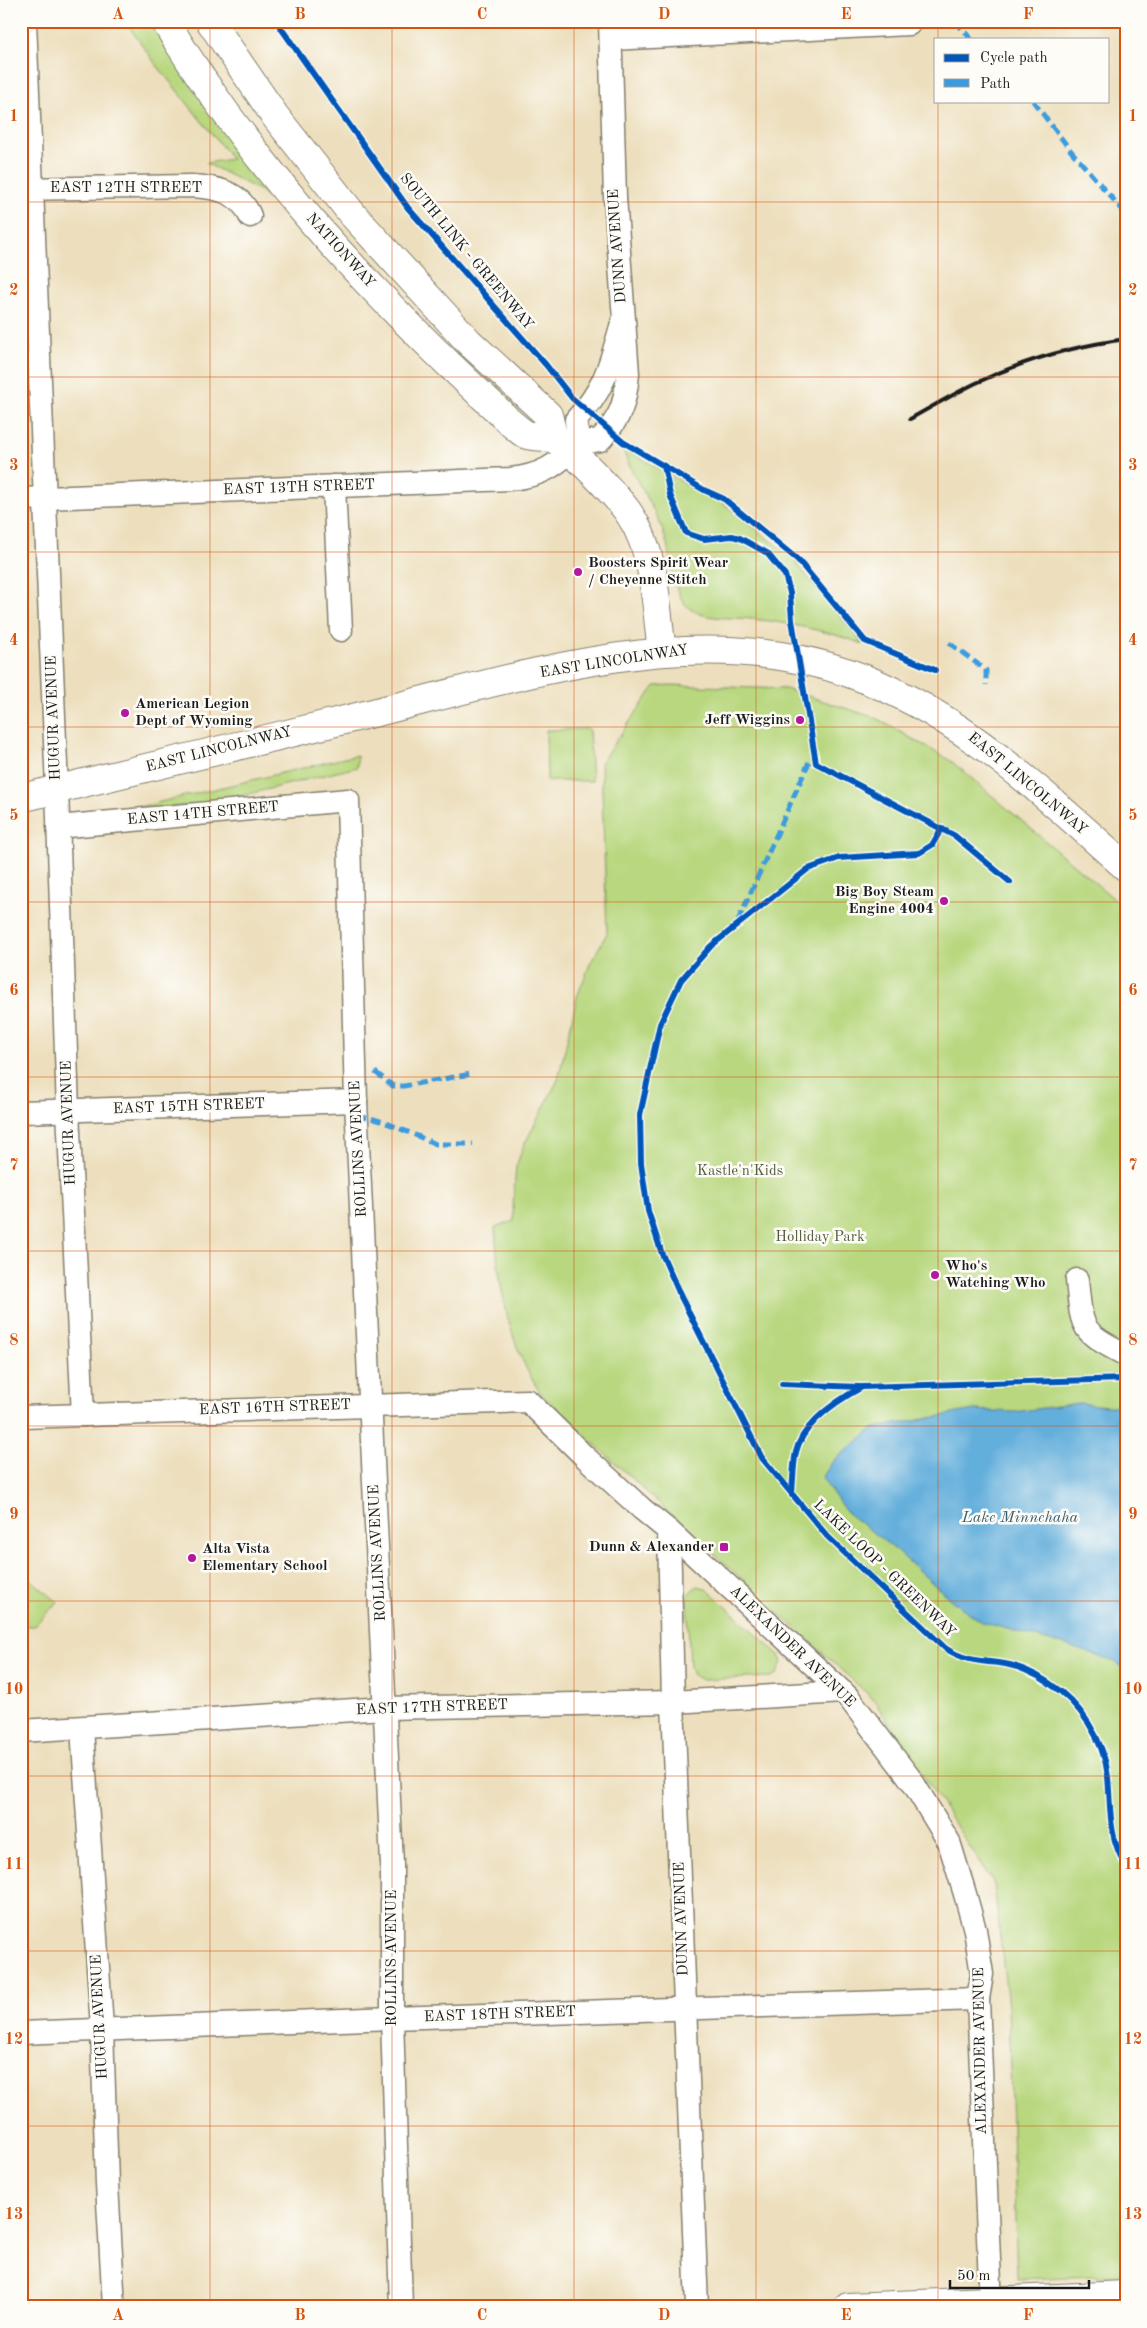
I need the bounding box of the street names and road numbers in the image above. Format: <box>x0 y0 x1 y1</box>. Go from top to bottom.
street label: SOUTH LINK - GREENWAY <box>396 171 536 333</box>
street label: EAST 12TH STREET <box>50 181 202 196</box>
street label: DUNN AVENUE <box>607 188 629 304</box>
street label: NATIONWAY <box>303 211 377 291</box>
street label: EAST 13TH STREET <box>223 478 375 498</box>
street label: EAST LINCOLNWAY <box>539 643 689 681</box>
street label: HUGUR AVENUE <box>44 655 64 781</box>
street label: EAST LINCOLNWAY <box>144 725 294 775</box>
street label: EAST LINCOLNWAY <box>965 730 1089 838</box>
street label: EAST 14TH STREET <box>126 800 280 828</box>
street label: HUGUR AVENUE <box>59 1060 79 1186</box>
street label: ROLLINS AVENUE <box>348 1080 370 1218</box>
street label: EAST 15TH STREET <box>113 1097 265 1117</box>
street label: EAST 16TH STREET <box>199 1398 351 1418</box>
street label: ROLLINS AVENUE <box>367 1484 389 1622</box>
street label: LAKE LOOP - GREENWAY <box>810 1497 958 1641</box>
street label: ALEXANDER AVENUE <box>726 1583 858 1711</box>
street label: EAST 17TH STREET <box>356 1698 508 1718</box>
street label: DUNN AVENUE <box>673 1861 691 1977</box>
street label: ROLLINS AVENUE <box>385 1890 400 2026</box>
street label: HUGUR AVENUE <box>89 1954 111 2080</box>
street label: ALEXANDER AVENUE <box>972 1967 990 2135</box>
street label: EAST 18TH STREET <box>424 2005 576 2025</box>

